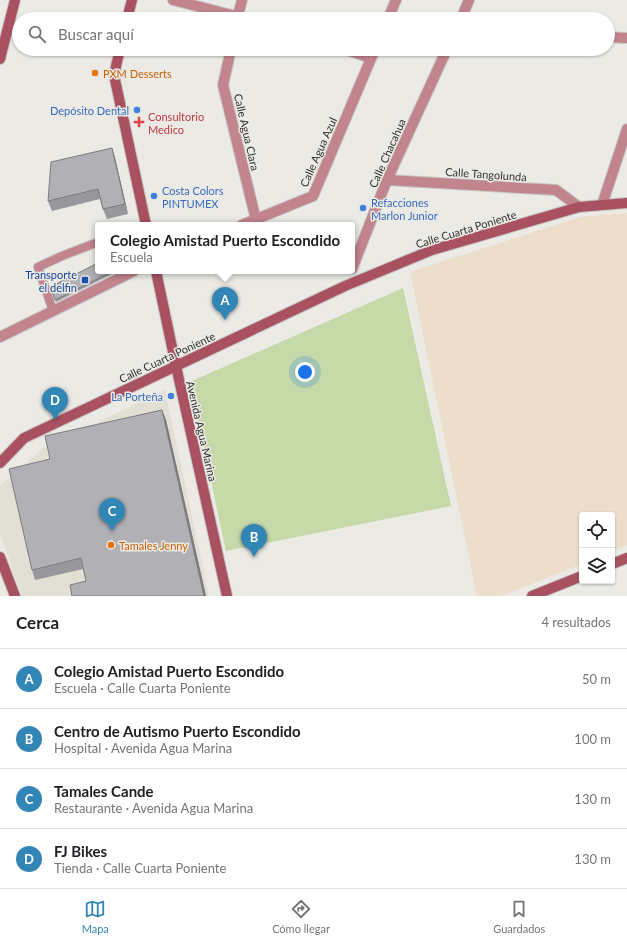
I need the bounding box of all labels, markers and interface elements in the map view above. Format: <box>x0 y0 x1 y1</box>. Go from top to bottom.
search box <box>12 12 615 56</box>
icon: search <box>26 23 48 45</box>
text: Buscar aquí <box>58 25 134 43</box>
place label: PXM Desserts <box>103 67 172 80</box>
marker: PXM Desserts <box>90 68 100 78</box>
street label: Calle Agua Clara <box>232 92 262 172</box>
place label: Depósito Dental <box>50 104 129 117</box>
marker: Depósito Dental <box>132 105 142 115</box>
place label: Consultorio Medico <box>148 110 204 136</box>
street label: Calle Agua Azul <box>297 115 339 189</box>
marker: Consultorio Medico <box>133 116 145 128</box>
street label: Calle Chacahua <box>366 117 408 189</box>
street label: Calle Tangolunda <box>445 165 527 183</box>
place label: Costa Colors PINTUMEX <box>162 184 224 210</box>
marker: Costa Colors PINTUMEX <box>149 191 159 201</box>
place label: Refacciones Marlon Junior <box>371 196 438 222</box>
marker: Refacciones Marlon Junior <box>358 203 368 213</box>
street label: Calle Cuarta Poniente <box>414 207 518 251</box>
popup <box>95 222 355 274</box>
text: Colegio Amistad Puerto Escondido <box>110 231 340 249</box>
text: Escuela <box>110 249 153 265</box>
place label: Transporte el delfin <box>25 268 77 294</box>
marker: Transporte el delfin <box>80 275 90 285</box>
pin: A <box>212 287 238 320</box>
street label: Calle Cuarta Poniente <box>117 329 217 385</box>
your location <box>295 362 315 382</box>
street label: Avenida Agua Marina <box>184 380 220 482</box>
pin: D <box>42 387 68 420</box>
place label: La Porteña <box>111 390 163 403</box>
marker: La Porteña <box>166 391 176 401</box>
pin: C <box>99 498 125 531</box>
map controls <box>579 512 615 584</box>
button: locate <box>579 512 615 548</box>
pin: B <box>241 524 267 557</box>
place label: Tamales Jenny <box>119 539 188 552</box>
marker: Tamales Jenny <box>106 540 116 550</box>
button: layers <box>579 548 615 584</box>
text: Cerca <box>16 612 59 633</box>
text: 4 resultados <box>541 614 611 630</box>
text: Colegio Amistad Puerto Escondido <box>54 662 284 680</box>
text: A <box>24 671 34 687</box>
text: 50 m <box>582 671 611 687</box>
text: Escuela · Calle Cuarta Poniente <box>54 680 231 696</box>
text: Centro de Autismo Puerto Escondido <box>54 722 301 740</box>
text: B <box>25 731 33 747</box>
text: 100 m <box>574 731 611 747</box>
text: Hospital · Avenida Agua Marina <box>54 740 232 756</box>
text: Tamales Cande <box>54 782 154 800</box>
text: C <box>25 791 33 807</box>
text: 130 m <box>574 791 611 807</box>
text: Restaurante · Avenida Agua Marina <box>54 800 253 816</box>
text: FJ Bikes <box>54 842 107 860</box>
text: D <box>24 851 34 867</box>
text: 130 m <box>574 851 611 867</box>
text: Tienda · Calle Cuarta Poniente <box>54 860 226 876</box>
tab: Mapa <box>82 898 109 935</box>
tab: Cómo llegar <box>272 898 330 935</box>
tab: Guardados <box>493 898 545 935</box>

